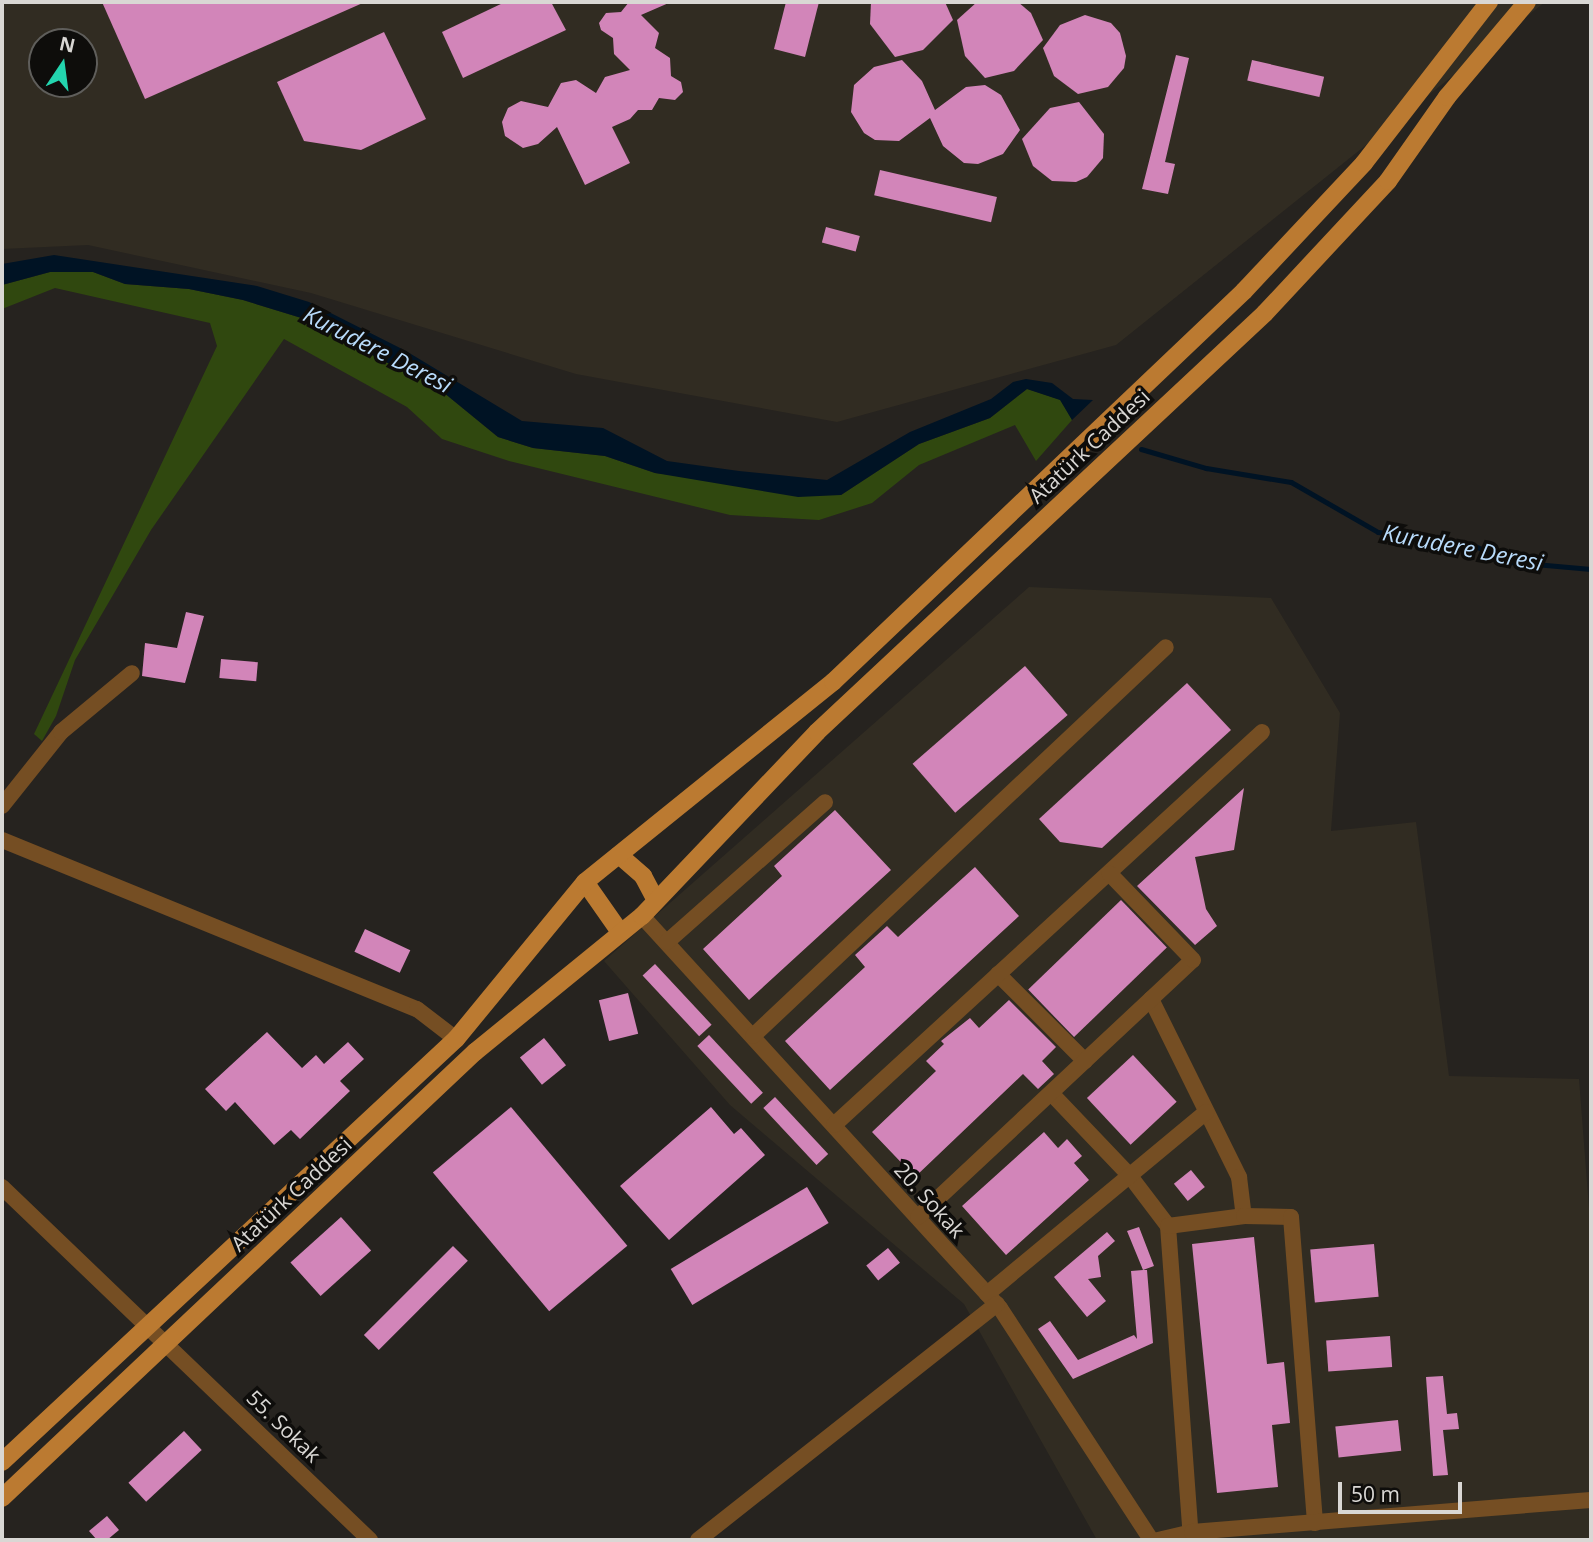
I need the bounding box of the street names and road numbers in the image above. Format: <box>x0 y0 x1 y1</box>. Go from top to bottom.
street label: Atatürk Caddesi <box>1024 384 1154 508</box>
street label: Atatürk Caddesi <box>226 1132 356 1256</box>
street label: 20. Sokak <box>890 1157 970 1243</box>
street label: 55. Sokak <box>242 1385 326 1467</box>

